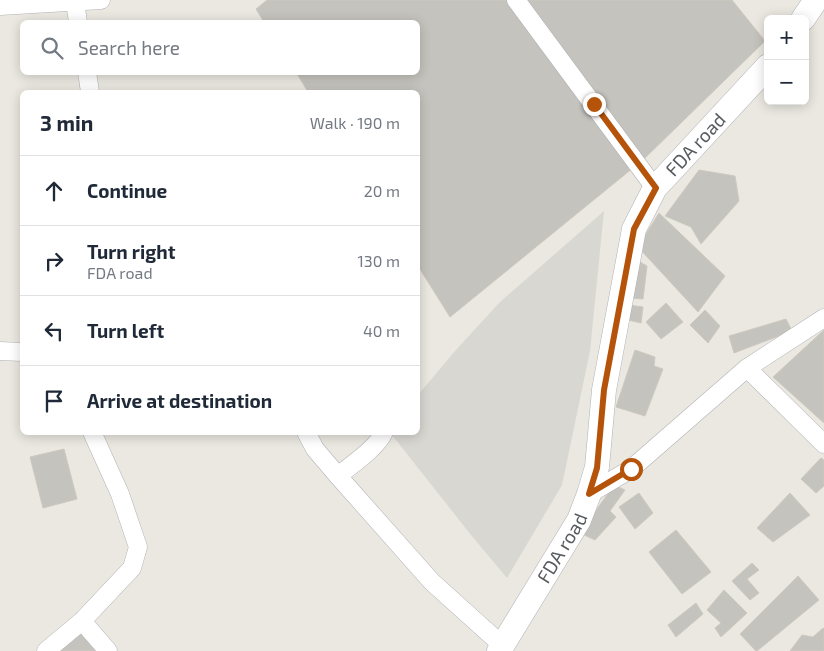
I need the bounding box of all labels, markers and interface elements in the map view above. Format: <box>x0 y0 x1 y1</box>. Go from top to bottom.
map controls <box>764 15 809 105</box>
button: + <box>764 15 809 60</box>
search box <box>20 20 420 75</box>
icon: search <box>38 34 66 62</box>
text: Search here <box>78 36 180 59</box>
button: − <box>764 60 809 105</box>
route end <box>583 93 606 116</box>
street label: FDA road <box>660 108 730 181</box>
text: 3 min <box>40 110 93 135</box>
text: Walk · 190 m <box>310 113 400 132</box>
icon: ahead <box>40 177 68 205</box>
text: Continue <box>87 179 167 202</box>
text: 20 m <box>364 181 400 200</box>
text: Turn right <box>87 240 175 263</box>
icon: right <box>40 247 68 275</box>
text: 130 m <box>358 251 400 270</box>
text: FDA road <box>87 263 153 282</box>
icon: left <box>40 317 68 345</box>
text: Turn left <box>87 319 164 342</box>
text: 40 m <box>363 321 400 340</box>
icon: arrive <box>40 387 68 415</box>
text: Arrive at destination <box>87 389 272 412</box>
route start <box>620 458 643 481</box>
street label: FDA road <box>532 510 592 587</box>

